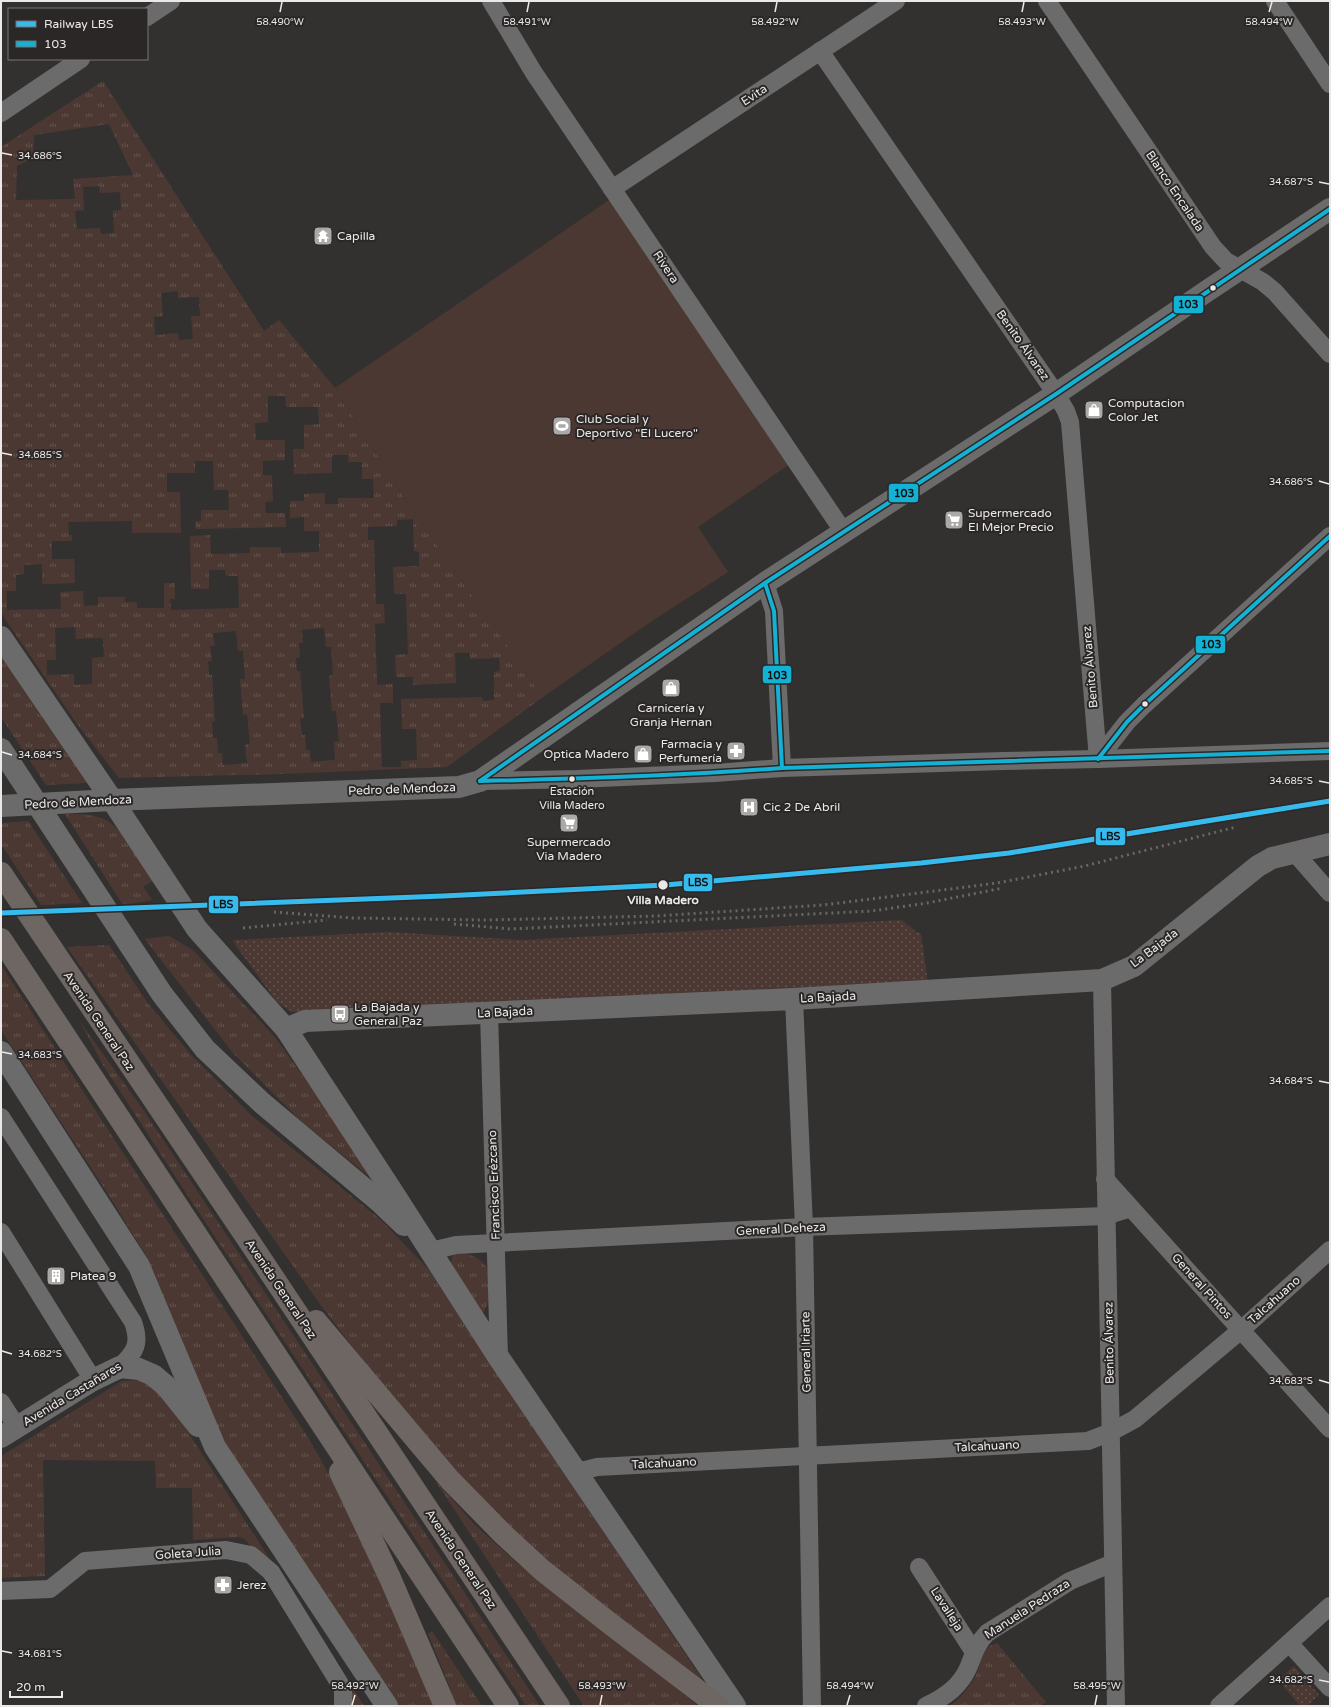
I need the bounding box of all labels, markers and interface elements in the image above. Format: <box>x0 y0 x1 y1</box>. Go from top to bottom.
legend <box>8 8 148 60</box>
text: 58.490°W <box>256 16 304 28</box>
text: 58.491°W <box>503 16 551 28</box>
text: 58.492°W <box>751 16 799 28</box>
text: 58.493°W <box>998 16 1046 28</box>
text: 58.494°W <box>1245 16 1293 28</box>
text: Railway LBS <box>44 17 114 31</box>
text: 103 <box>44 37 67 51</box>
street label: Evita <box>738 81 770 109</box>
street label: Blanco Encalada <box>1143 148 1207 234</box>
text: 34.686°S <box>18 150 62 162</box>
text: 34.687°S <box>1269 176 1313 188</box>
temple icon: Capilla <box>312 225 334 247</box>
place label: Capilla <box>337 229 375 243</box>
street label: Rivera <box>650 248 682 286</box>
unlabelled marker <box>1208 283 1218 293</box>
line badge: 103 <box>1173 295 1204 314</box>
text: 103 <box>1178 298 1198 311</box>
street label: Benito Álvarez <box>994 307 1052 383</box>
place label: Computacion Color Jet <box>1108 396 1185 424</box>
shop icon: Computacion Color Jet <box>1083 399 1105 421</box>
place label: Club Social y Deportivo "El Lucero" <box>576 412 698 440</box>
sports icon: Club Social y Deportivo "El Lucero" <box>551 415 573 437</box>
text: 34.685°S <box>18 449 62 461</box>
text: 34.686°S <box>1269 476 1313 488</box>
line badge: 103 <box>888 483 919 503</box>
text: 103 <box>894 487 914 500</box>
place label: Supermercado El Mejor Precio <box>968 506 1054 534</box>
supermarket icon: Supermercado El Mejor Precio <box>943 509 965 531</box>
street label: Benito Álvarez <box>1079 625 1101 709</box>
line badge: 103 <box>1195 635 1226 654</box>
text: 103 <box>1201 638 1221 651</box>
line badge: 103 <box>762 665 792 684</box>
text: 103 <box>767 669 787 682</box>
shop icon: Carnicería y Granja Hernan <box>660 677 682 699</box>
unlabelled marker <box>1140 699 1150 709</box>
place label: Carnicería y Granja Hernan <box>630 701 712 729</box>
place label: Farmacia y Perfumería <box>659 737 723 765</box>
pharmacy icon: Farmacia y Perfumería <box>725 740 747 762</box>
shop icon: Optica Madero <box>632 743 654 765</box>
place label: Optica Madero <box>544 747 629 761</box>
text: 34.684°S <box>18 749 62 761</box>
marker: Estación Villa Madero <box>567 774 577 784</box>
text: 34.685°S <box>1269 775 1313 787</box>
street label: Pedro de Mendoza <box>348 780 456 798</box>
place label: Estación Villa Madero <box>539 785 605 812</box>
street label: Pedro de Mendoza <box>24 792 132 812</box>
hospital icon: Cic 2 De Abril <box>738 796 760 818</box>
place label: Cic 2 De Abril <box>763 800 840 814</box>
supermarket icon: Supermercado Via Madero <box>558 812 580 834</box>
line badge: LBS <box>1095 827 1126 846</box>
text: LBS <box>1100 830 1121 843</box>
place label: Supermercado Via Madero <box>527 835 611 863</box>
line badge: LBS <box>683 873 713 892</box>
text: LBS <box>688 876 709 889</box>
marker: Villa Madero <box>656 878 670 892</box>
place label: Villa Madero <box>627 893 699 907</box>
line badge: LBS <box>208 895 239 914</box>
text: LBS <box>213 898 234 911</box>
street label: La Bajada <box>1127 926 1181 970</box>
street label: Avenida General Paz <box>60 968 138 1074</box>
street label: La Bajada <box>800 989 856 1005</box>
place label: La Bajada y General Paz <box>354 1000 422 1028</box>
bus stop icon: La Bajada y General Paz <box>329 1003 351 1025</box>
street label: La Bajada <box>477 1004 533 1020</box>
text: 34.683°S <box>18 1049 62 1061</box>
text: 34.684°S <box>1269 1075 1313 1087</box>
street label: Francisco Erézcano <box>485 1130 503 1240</box>
street label: General Deheza <box>736 1220 826 1238</box>
street label: Avenida General Paz <box>242 1236 320 1342</box>
street label: General Pintos <box>1169 1250 1235 1322</box>
building icon: Platea 9 <box>45 1265 67 1287</box>
place label: Platea 9 <box>70 1269 116 1283</box>
street label: Talcahuano <box>1245 1273 1303 1327</box>
street label: Benito Álvarez <box>1101 1302 1117 1384</box>
street label: General Iriarte <box>798 1311 814 1393</box>
text: 34.682°S <box>18 1348 62 1360</box>
street label: Avenida Castañares <box>20 1359 124 1429</box>
text: 34.683°S <box>1269 1375 1313 1387</box>
street label: Talcahuano <box>954 1437 1020 1455</box>
street label: Talcahuano <box>631 1454 697 1472</box>
street label: Avenida General Paz <box>422 1506 500 1612</box>
street label: Goleta Julia <box>154 1544 222 1562</box>
pharmacy icon: Jerez <box>212 1574 234 1596</box>
street label: Manuela Pedraza <box>982 1576 1072 1642</box>
place label: Jerez <box>237 1578 267 1592</box>
street label: Lavalleja <box>928 1585 966 1633</box>
text: 34.681°S <box>18 1648 62 1660</box>
scale bar <box>10 1673 62 1699</box>
text: 34.682°S <box>1269 1674 1313 1686</box>
text: 20 m <box>16 1680 45 1694</box>
text: 58.492°W <box>331 1680 379 1692</box>
text: 58.493°W <box>578 1680 626 1692</box>
text: 58.494°W <box>826 1680 874 1692</box>
text: 58.495°W <box>1073 1680 1121 1692</box>

